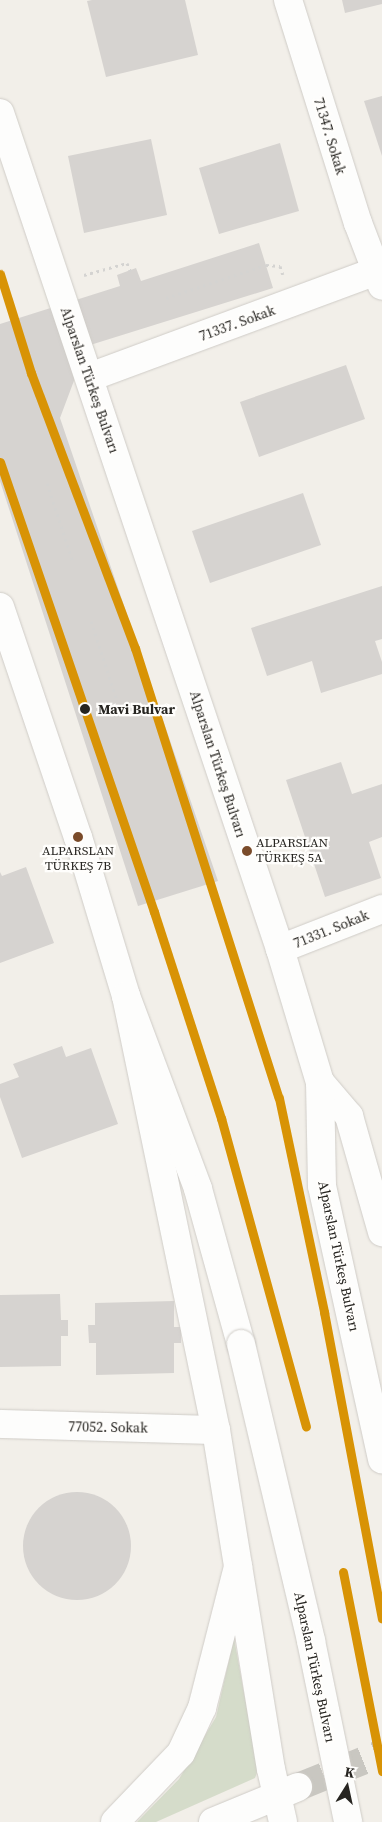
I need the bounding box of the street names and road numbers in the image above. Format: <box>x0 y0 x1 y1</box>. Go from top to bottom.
street label: 71347. Sokak <box>310 95 350 177</box>
street label: 71337. Sokak <box>197 301 277 345</box>
street label: Alparslan Türkeş Bulvarı <box>57 305 123 455</box>
street label: Alparslan Türkeş Bulvarı <box>186 688 250 840</box>
street label: 71331. Sokak <box>291 906 371 952</box>
street label: Alparslan Türkeş Bulvarı <box>315 1179 363 1333</box>
street label: 77052. Sokak <box>68 1418 148 1436</box>
street label: Alparslan Türkeş Bulvarı <box>291 1590 339 1744</box>

